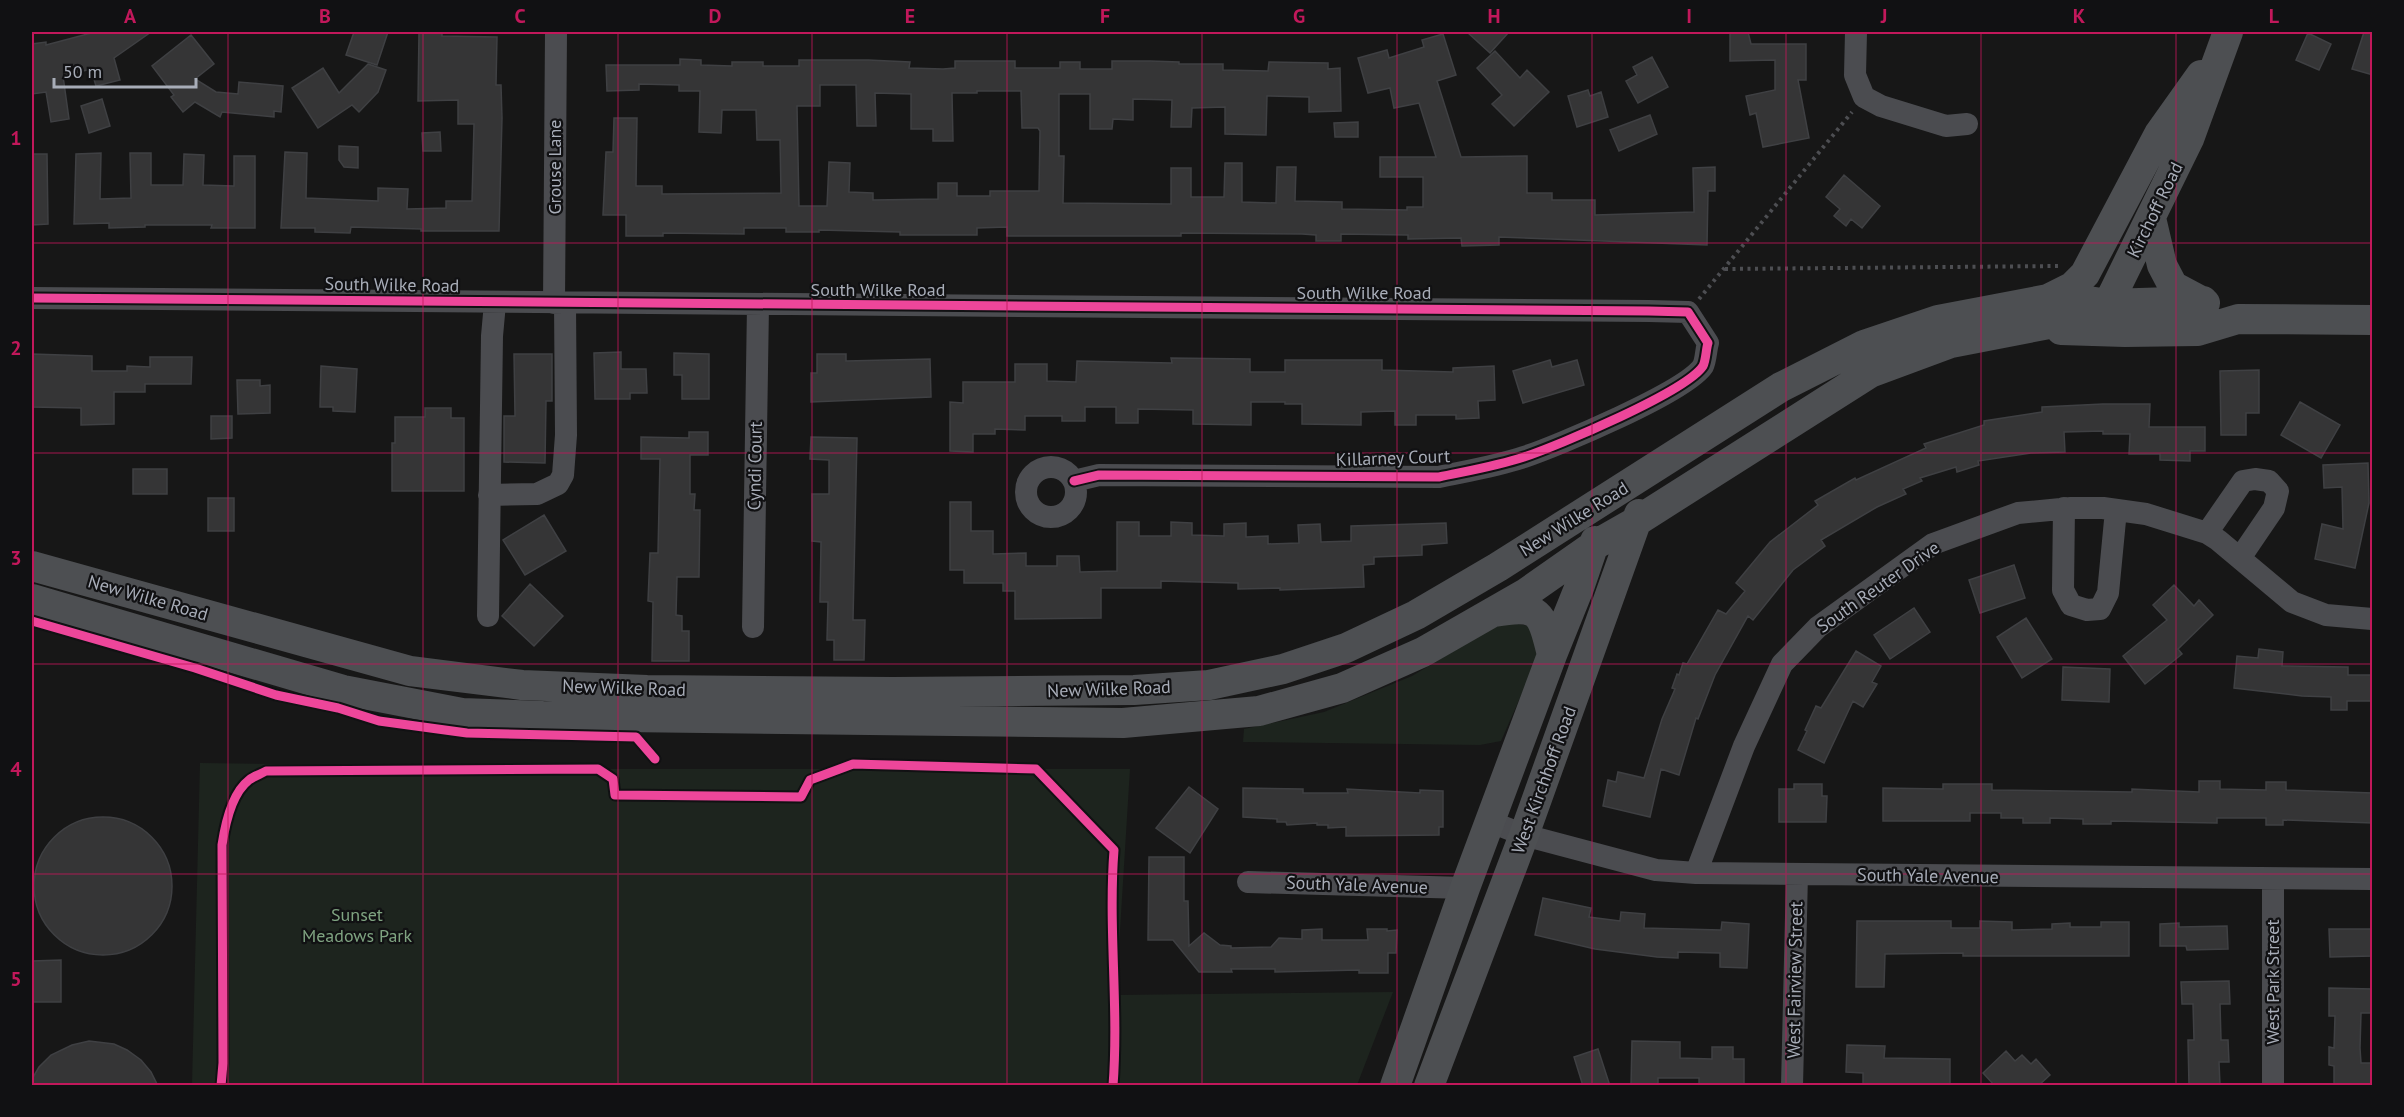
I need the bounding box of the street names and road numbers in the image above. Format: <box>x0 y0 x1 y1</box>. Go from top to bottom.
street label: Grouse Lane <box>543 120 566 214</box>
street label: Kirchoff Road <box>2121 158 2188 261</box>
street label: South Wilke Road <box>324 272 460 297</box>
street label: South Wilke Road <box>811 278 945 301</box>
street label: South Wilke Road <box>1297 281 1431 304</box>
street label: Cyndi Court <box>742 421 767 511</box>
street label: Killarney Court <box>1335 444 1450 471</box>
street label: New Wilke Road <box>1515 476 1632 561</box>
street label: South Reuter Drive <box>1812 536 1944 638</box>
street label: New Wilke Road <box>85 569 211 626</box>
street label: New Wilke Road <box>562 674 686 701</box>
street label: New Wilke Road <box>1047 675 1171 702</box>
street label: West Kirchhoff Road <box>1506 703 1581 857</box>
street label: South Yale Avenue <box>1857 863 1999 888</box>
street label: South Yale Avenue <box>1286 871 1428 898</box>
street label: West Fairview Street <box>1782 901 1807 1059</box>
street label: West Park Street <box>2261 919 2284 1045</box>

